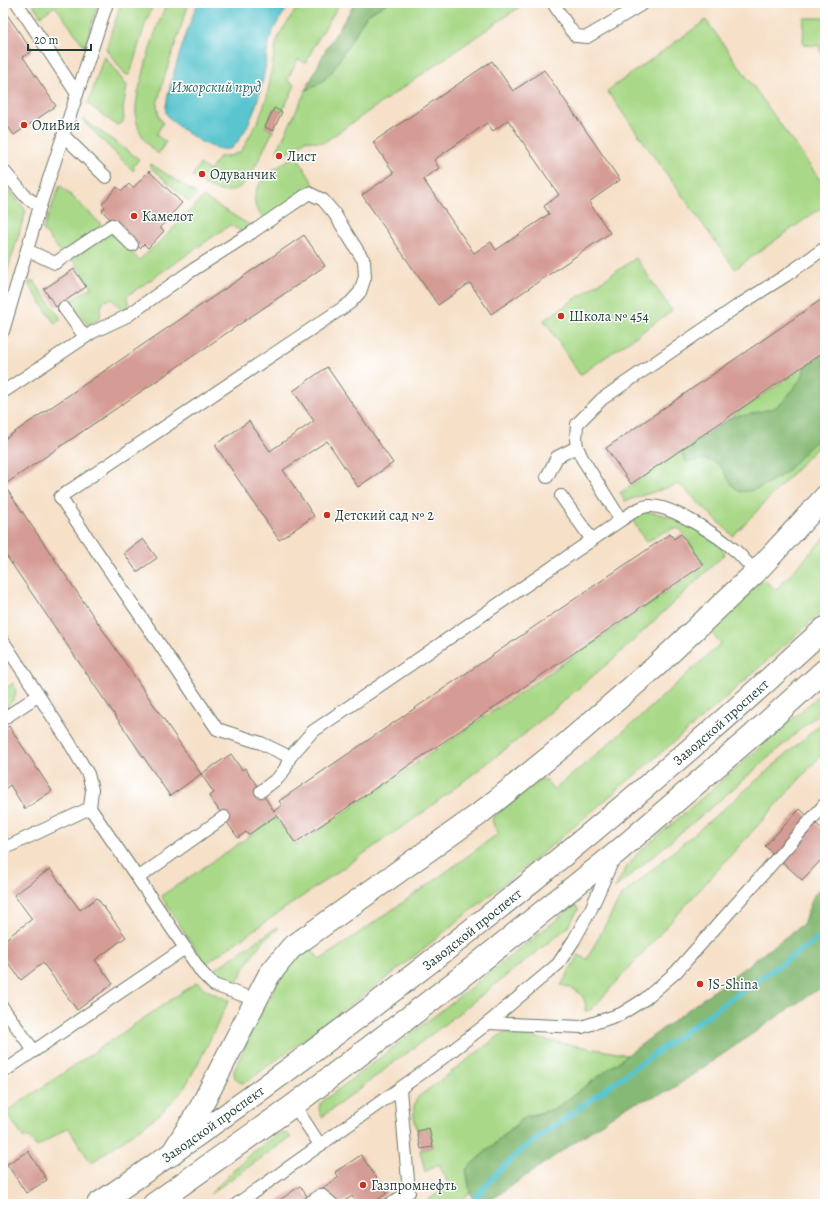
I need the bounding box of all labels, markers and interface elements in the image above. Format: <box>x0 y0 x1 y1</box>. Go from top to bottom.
scale bar <box>28 26 91 52</box>
text: 20 m <box>34 32 58 48</box>
water label: Ижорский пруд <box>171 77 261 97</box>
place label: ОлиВия <box>32 116 80 135</box>
marker: ОлиВия <box>19 120 29 130</box>
place label: Лист <box>287 147 316 166</box>
marker: Лист <box>274 151 284 161</box>
place label: Одуванчик <box>210 165 276 184</box>
marker: Одуванчик <box>197 169 207 179</box>
place label: Камелот <box>142 207 193 226</box>
marker: Камелот <box>129 211 139 221</box>
place label: Школа № 454 <box>569 307 649 326</box>
marker: Школа № 454 <box>556 311 566 321</box>
place label: Детский сад № 2 <box>335 506 434 525</box>
marker: Детский сад № 2 <box>322 510 332 520</box>
street label: Заводской проспект <box>669 674 773 769</box>
street label: Заводской проспект <box>418 884 525 974</box>
place label: JS-Shina <box>708 975 759 994</box>
marker: JS-Shina <box>695 979 705 989</box>
street label: Заводской проспект <box>158 1081 268 1167</box>
place label: Газпромнефть <box>371 1176 457 1195</box>
marker: Газпромнефть <box>358 1180 368 1190</box>

